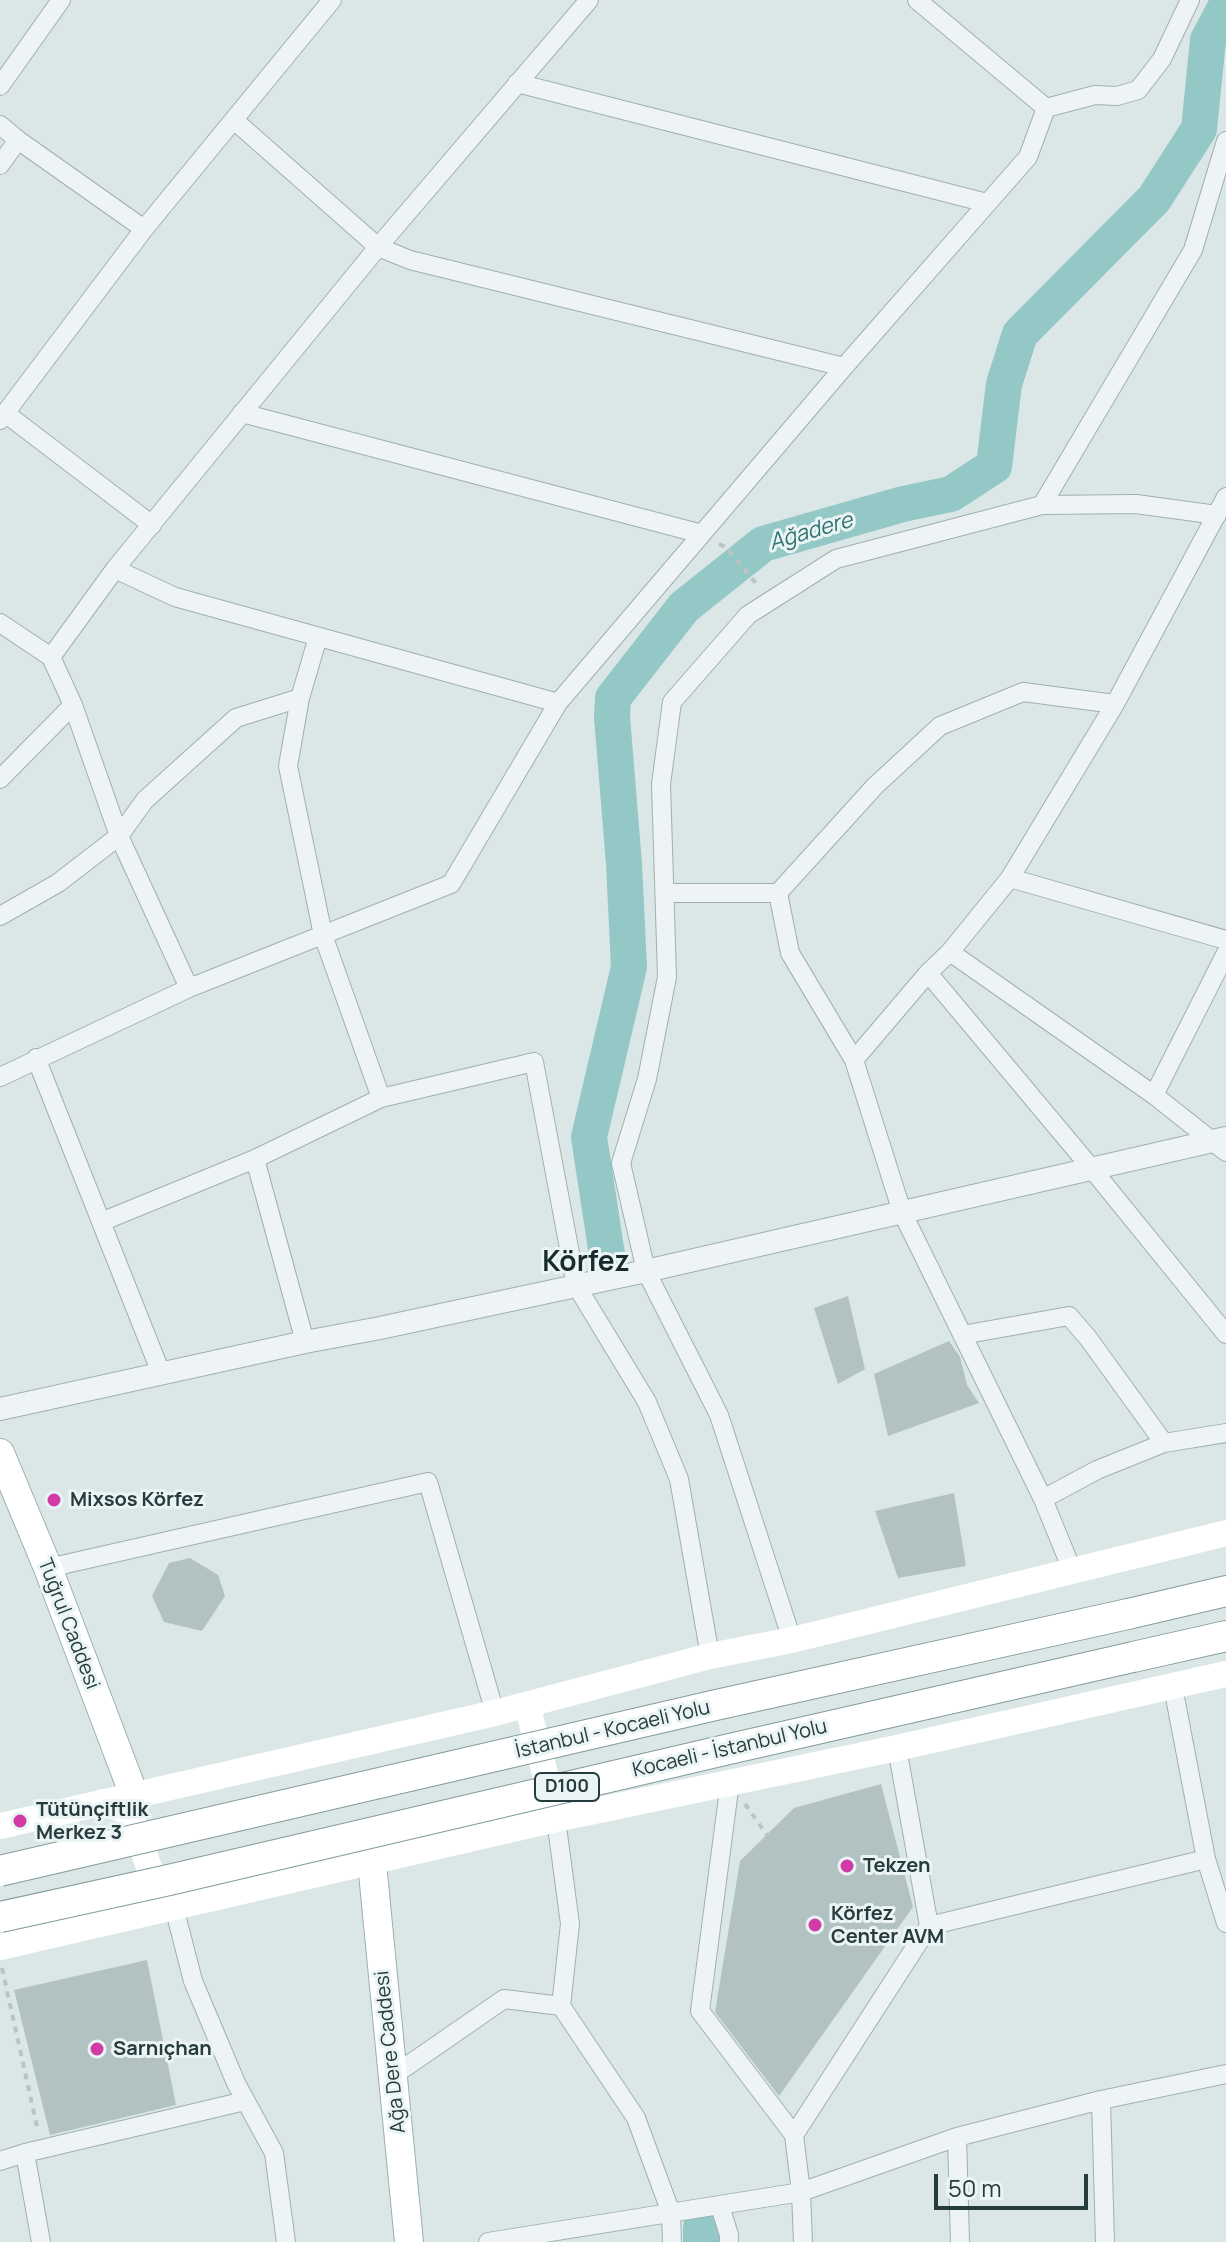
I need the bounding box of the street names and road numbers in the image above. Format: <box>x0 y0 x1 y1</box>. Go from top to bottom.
street label: Tuğrul Caddesi <box>32 1555 104 1693</box>
street label: İstanbul - Kocaeli Yolu <box>513 1696 713 1764</box>
street label: Kocaeli - İstanbul Yolu <box>630 1715 830 1783</box>
road number: D100 <box>535 1773 599 1801</box>
street label: Ağa Dere Caddesi <box>371 1969 411 2135</box>

